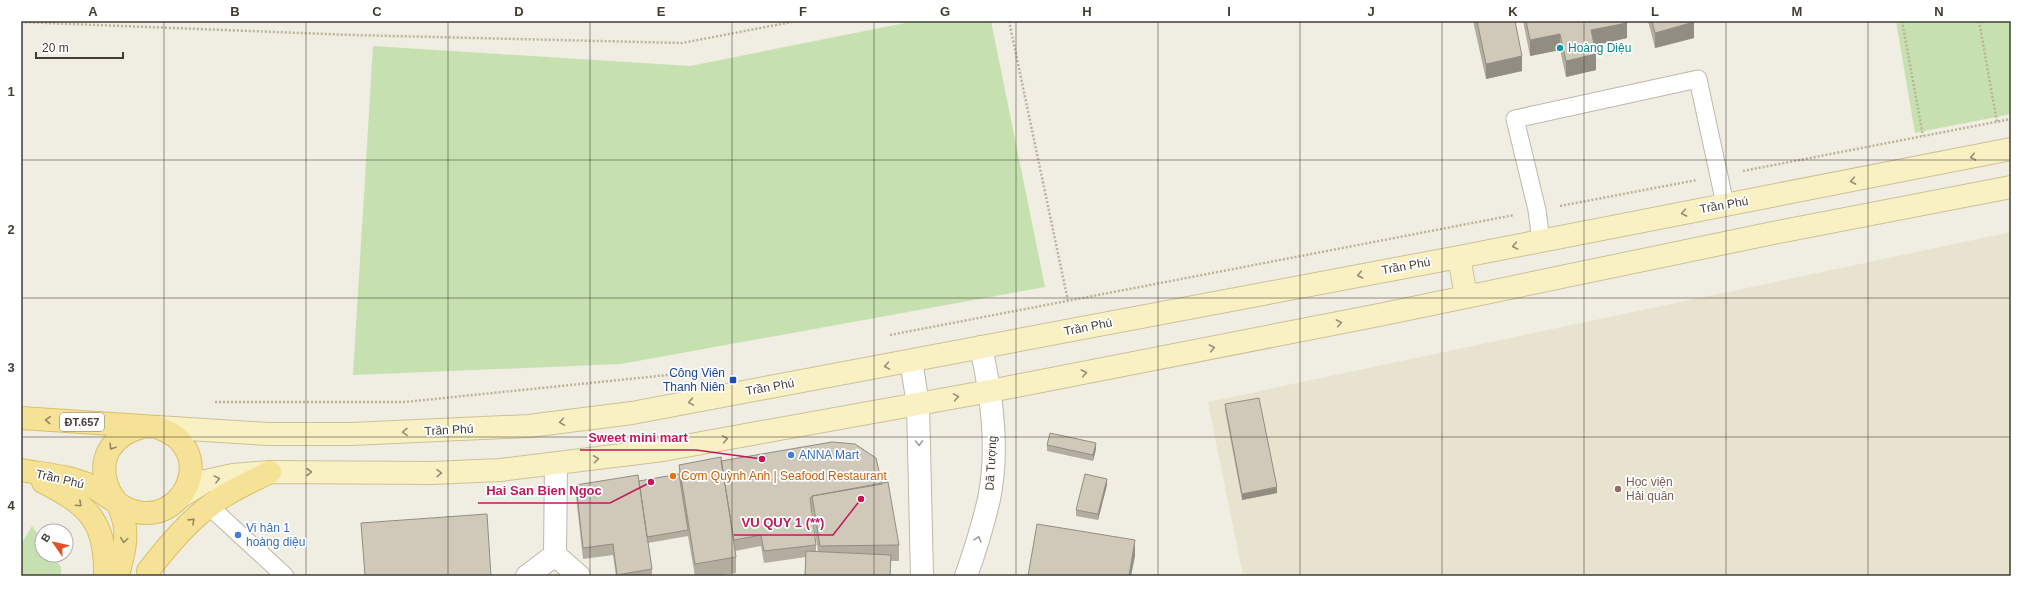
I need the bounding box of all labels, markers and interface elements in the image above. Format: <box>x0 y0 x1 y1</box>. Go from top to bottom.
text: A <box>88 4 98 19</box>
text: B <box>230 4 240 19</box>
text: C <box>372 4 382 19</box>
text: D <box>514 4 524 19</box>
text: E <box>657 4 666 19</box>
text: F <box>799 4 807 19</box>
text: G <box>940 4 950 19</box>
text: H <box>1082 4 1092 19</box>
text: I <box>1227 4 1231 19</box>
text: J <box>1367 4 1375 19</box>
text: K <box>1508 4 1518 19</box>
text: L <box>1651 4 1659 19</box>
text: M <box>1792 4 1802 19</box>
text: N <box>1934 4 1944 19</box>
scale bar <box>36 34 123 60</box>
text: 20 m <box>42 41 69 55</box>
place label: Hoàng Diệu <box>1568 41 1631 55</box>
marker: Hoàng Diệu <box>1555 43 1565 53</box>
text: 1 <box>7 84 15 99</box>
one-way arrow <box>1970 152 1976 160</box>
one-way arrow <box>1850 176 1856 184</box>
street label: Trần Phú <box>1699 194 1749 216</box>
one-way arrow <box>1681 208 1687 216</box>
text: 2 <box>7 222 15 237</box>
one-way arrow <box>1512 241 1518 250</box>
street label: Trần Phú <box>1381 255 1431 277</box>
one-way arrow <box>1357 270 1363 278</box>
street label: Trần Phú <box>1063 315 1113 339</box>
one-way arrow <box>1336 319 1342 327</box>
one-way arrow <box>1208 344 1215 352</box>
text: 3 <box>7 360 15 375</box>
one-way arrow <box>884 361 890 370</box>
place label: Công Viên Thanh Niên <box>663 366 725 394</box>
one-way arrow <box>1081 369 1087 377</box>
marker: Công Viên Thanh Niên <box>728 375 738 385</box>
street label: Trần Phú <box>745 376 795 398</box>
one-way arrow <box>953 393 959 402</box>
one-way arrow <box>688 397 694 406</box>
road number: ĐT.657 <box>60 413 104 431</box>
one-way arrow <box>45 416 51 425</box>
one-way arrow <box>559 417 565 426</box>
street label: Trần Phú <box>424 422 474 438</box>
callout: Sweet mini mart <box>580 425 696 450</box>
one-way arrow <box>402 428 408 436</box>
text: Sweet mini mart <box>588 430 689 445</box>
one-way arrow <box>722 435 728 443</box>
street label: Dã Tượng <box>983 435 999 491</box>
one-way arrow <box>915 440 923 446</box>
one-way arrow <box>109 443 116 450</box>
place label: ANNA Mart <box>799 448 860 462</box>
marker: ANNA Mart <box>786 450 796 460</box>
one-way arrow <box>593 455 599 464</box>
street label: Trần Phú <box>35 467 85 491</box>
one-way arrow <box>306 468 312 476</box>
one-way arrow <box>436 469 442 477</box>
place label: Cơm Quỳnh Anh | Seafood Restaurant <box>681 469 887 483</box>
marker: Cơm Quỳnh Anh | Seafood Restaurant <box>668 471 678 481</box>
one-way arrow <box>214 475 220 483</box>
place label: Học viện Hải quân <box>1626 475 1674 503</box>
callout: Hai San Bien Ngoc <box>478 478 610 503</box>
text: Hai San Bien Ngoc <box>486 483 602 498</box>
marker: Học viện Hải quân <box>1613 484 1623 494</box>
text: 4 <box>7 498 15 513</box>
one-way arrow <box>74 499 82 507</box>
callout: VU QUY 1 (**) <box>734 510 833 535</box>
text: VU QUY 1 (**) <box>742 515 824 530</box>
one-way arrow <box>187 518 195 526</box>
place label: Vi hân 1 hoàng diệu <box>246 521 305 549</box>
north arrow <box>34 523 74 563</box>
marker: Vi hân 1 hoàng diệu <box>233 530 243 540</box>
text: B <box>39 531 53 544</box>
one-way arrow <box>973 536 982 543</box>
one-way arrow <box>120 537 129 543</box>

